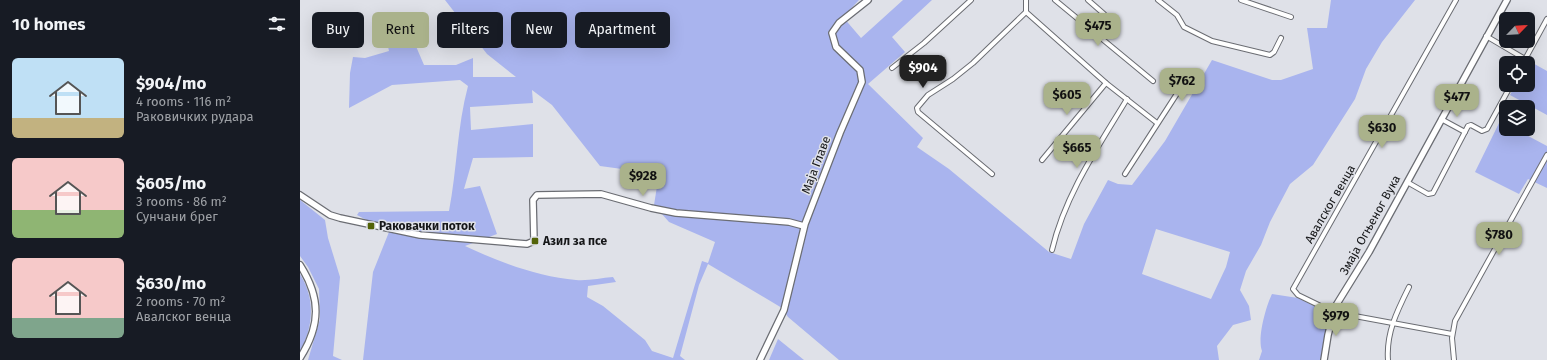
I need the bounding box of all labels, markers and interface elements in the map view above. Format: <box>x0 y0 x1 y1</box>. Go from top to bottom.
chip: Buy <box>312 12 364 48</box>
chip: Rent <box>372 12 429 48</box>
chip: Filters <box>437 12 503 48</box>
chip: New <box>511 12 567 48</box>
chip: Apartment <box>575 12 670 48</box>
north arrow <box>1499 12 1535 48</box>
map controls <box>1499 12 1535 136</box>
icon: filters <box>266 13 288 35</box>
pin: $475 <box>1074 13 1122 47</box>
text: 10 homes <box>12 14 86 35</box>
text: $475 <box>1084 18 1112 33</box>
pin: $904 <box>899 55 947 89</box>
button: locate <box>1499 56 1535 92</box>
text: $904 <box>908 60 938 75</box>
pin: $762 <box>1158 68 1206 102</box>
text: $904/mo <box>136 73 206 94</box>
text: $762 <box>1169 73 1195 88</box>
icon: home <box>44 74 92 122</box>
pin: $605 <box>1043 82 1091 116</box>
pin: $477 <box>1433 84 1481 118</box>
text: $605 <box>1052 87 1082 102</box>
text: $477 <box>1444 89 1470 104</box>
text: 4 rooms · 116 m² <box>136 94 231 109</box>
button: layers <box>1499 100 1535 136</box>
text: Раковичких рудара <box>136 109 254 124</box>
pin: $630 <box>1358 115 1406 149</box>
text: $630 <box>1368 120 1396 135</box>
street label: Маја Главе <box>799 134 833 196</box>
pin: $665 <box>1053 135 1101 169</box>
text: $665 <box>1063 140 1091 155</box>
street label: Авалског венца <box>1302 162 1358 246</box>
pin: $928 <box>619 163 667 197</box>
text: $928 <box>629 168 657 183</box>
text: $605/mo <box>136 173 206 194</box>
street label: Змаја Огњеног Вука <box>1337 173 1403 277</box>
icon: home <box>44 174 92 222</box>
text: 3 rooms · 86 m² <box>136 194 227 209</box>
text: Сунчани брег <box>136 209 218 224</box>
place label: Раковачки поток <box>379 219 475 233</box>
marker: Раковачки поток <box>366 221 376 231</box>
pin: $780 <box>1475 222 1523 256</box>
text: $780 <box>1485 227 1513 242</box>
place label: Азил за псе <box>542 234 608 248</box>
marker: Азил за псе <box>530 236 540 246</box>
text: $630/mo <box>136 273 206 294</box>
icon: home <box>44 274 92 322</box>
text: 2 rooms · 70 m² <box>136 294 226 309</box>
pin: $979 <box>1312 303 1360 337</box>
text: $979 <box>1322 308 1350 323</box>
text: Авалског венца <box>136 309 231 324</box>

